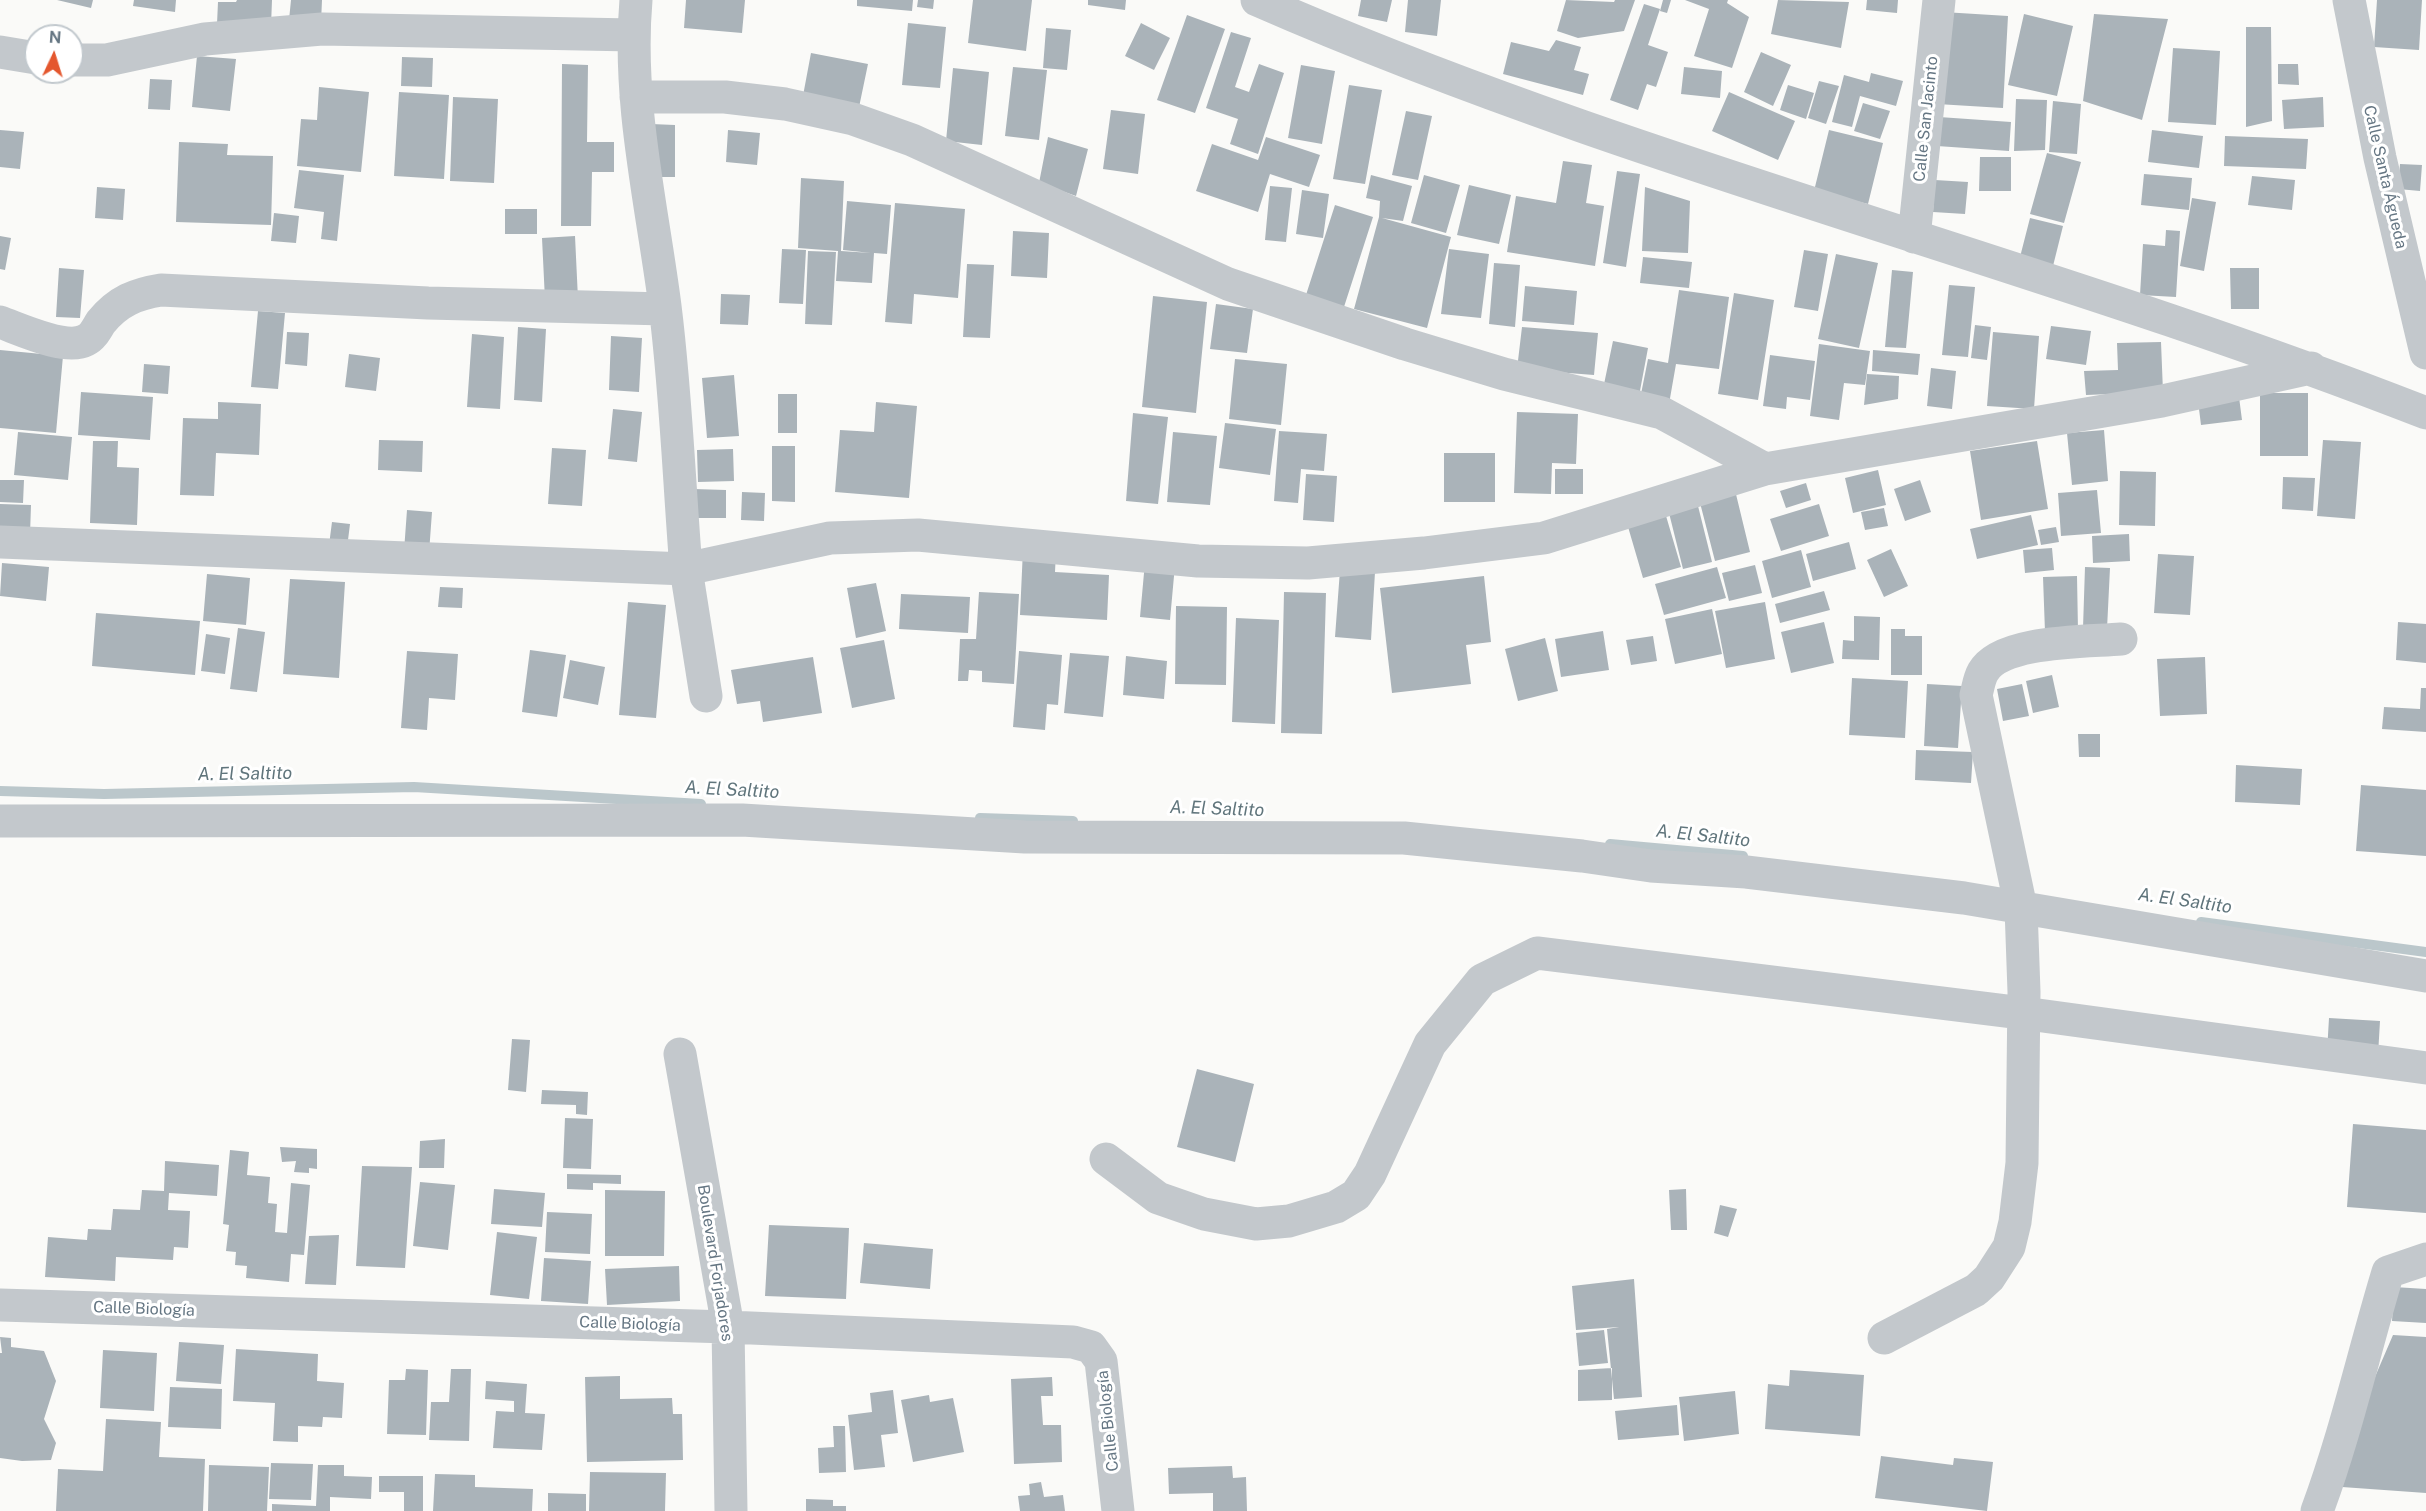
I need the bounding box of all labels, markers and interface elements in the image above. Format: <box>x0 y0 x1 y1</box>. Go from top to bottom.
north arrow <box>24 24 84 84</box>
text: N <box>48 28 62 47</box>
street label: Calle San Jacinto <box>1910 55 1942 183</box>
street label: Calle Santa Águeda <box>2359 103 2411 251</box>
water label: A. El Saltito <box>198 762 292 786</box>
water label: A. El Saltito <box>684 777 780 803</box>
water label: A. El Saltito <box>1169 797 1265 821</box>
water label: A. El Saltito <box>1655 820 1751 852</box>
water label: A. El Saltito <box>2137 884 2233 918</box>
street label: Boulevard Forjadores <box>693 1183 737 1343</box>
street label: Calle Biología <box>93 1298 195 1320</box>
street label: Calle Biología <box>579 1313 681 1335</box>
street label: Calle Biología <box>1093 1369 1123 1473</box>

